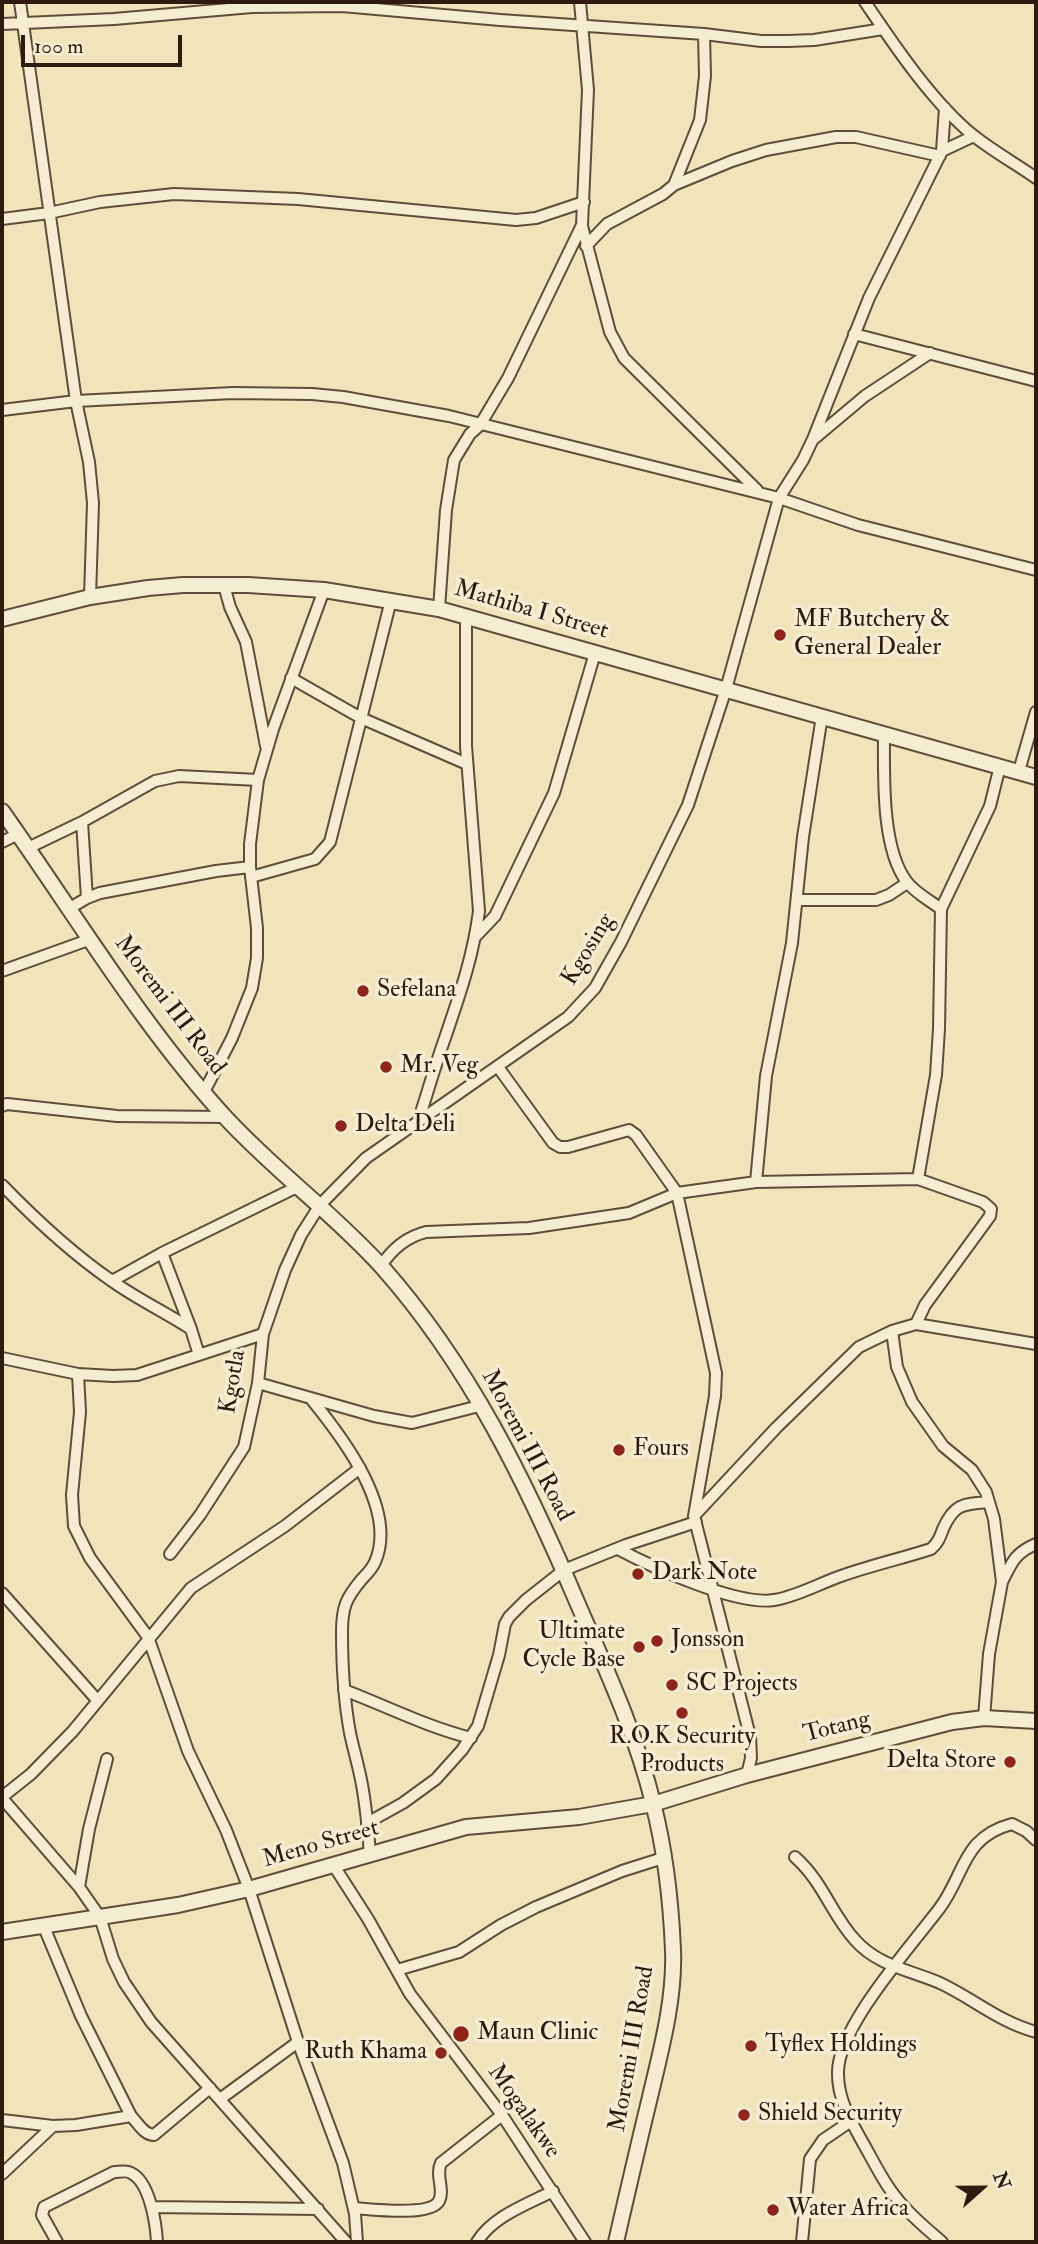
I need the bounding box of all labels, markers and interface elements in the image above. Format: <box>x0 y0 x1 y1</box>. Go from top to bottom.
scale bar <box>24 21 186 65</box>
text: 100 m <box>34 33 84 60</box>
street label: Mathiba I Street <box>451 575 611 647</box>
place label: MF Butchery & General Dealer <box>794 607 950 663</box>
marker: MF Butchery & General Dealer <box>772 627 788 643</box>
street label: Kgosing <box>556 909 622 991</box>
street label: Moremi III Road <box>107 930 231 1082</box>
place label: Sefelana <box>377 977 456 1005</box>
marker: Sefelana <box>355 983 371 999</box>
place label: Mr. Veg <box>400 1053 478 1081</box>
marker: Mr. Veg <box>378 1059 394 1075</box>
place label: Delta Deli <box>355 1112 455 1140</box>
marker: Delta Deli <box>333 1118 349 1134</box>
street label: Kgotla <box>215 1348 253 1416</box>
street label: Moremi III Road <box>474 1365 578 1527</box>
place label: Fours <box>633 1436 689 1464</box>
marker: Fours <box>611 1442 627 1458</box>
place label: Dark Note <box>652 1560 757 1588</box>
marker: Dark Note <box>630 1566 646 1582</box>
place label: Ultimate Cycle Base <box>523 1619 625 1675</box>
place label: Jonsson <box>671 1627 745 1655</box>
marker: Jonsson <box>649 1633 665 1649</box>
marker: Ultimate Cycle Base <box>631 1639 647 1655</box>
place label: SC Projects <box>686 1671 798 1699</box>
marker: SC Projects <box>664 1677 680 1693</box>
marker: R.O.K Security Products <box>674 1705 690 1721</box>
street label: Totang <box>800 1706 874 1750</box>
place label: R.O.K Security Products <box>609 1724 755 1780</box>
place label: Delta Store <box>886 1748 996 1776</box>
marker: Delta Store <box>1002 1754 1018 1770</box>
street label: Meno Street <box>260 1815 382 1875</box>
street label: Moremi III Road <box>604 1964 662 2134</box>
place label: Maun Clinic <box>477 2020 598 2048</box>
marker: Maun Clinic <box>451 2024 471 2044</box>
place label: Tyflex Holdings <box>765 2032 917 2060</box>
marker: Tyflex Holdings <box>743 2038 759 2054</box>
place label: Ruth Khama <box>305 2039 427 2067</box>
marker: Ruth Khama <box>433 2045 449 2061</box>
street label: Mogalakwe <box>480 2060 566 2164</box>
place label: Shield Security <box>758 2101 902 2129</box>
marker: Shield Security <box>736 2107 752 2123</box>
north arrow <box>947 2153 1017 2223</box>
text: N <box>987 2168 1016 2193</box>
place label: Water Africa <box>787 2196 909 2224</box>
marker: Water Africa <box>765 2202 781 2218</box>

